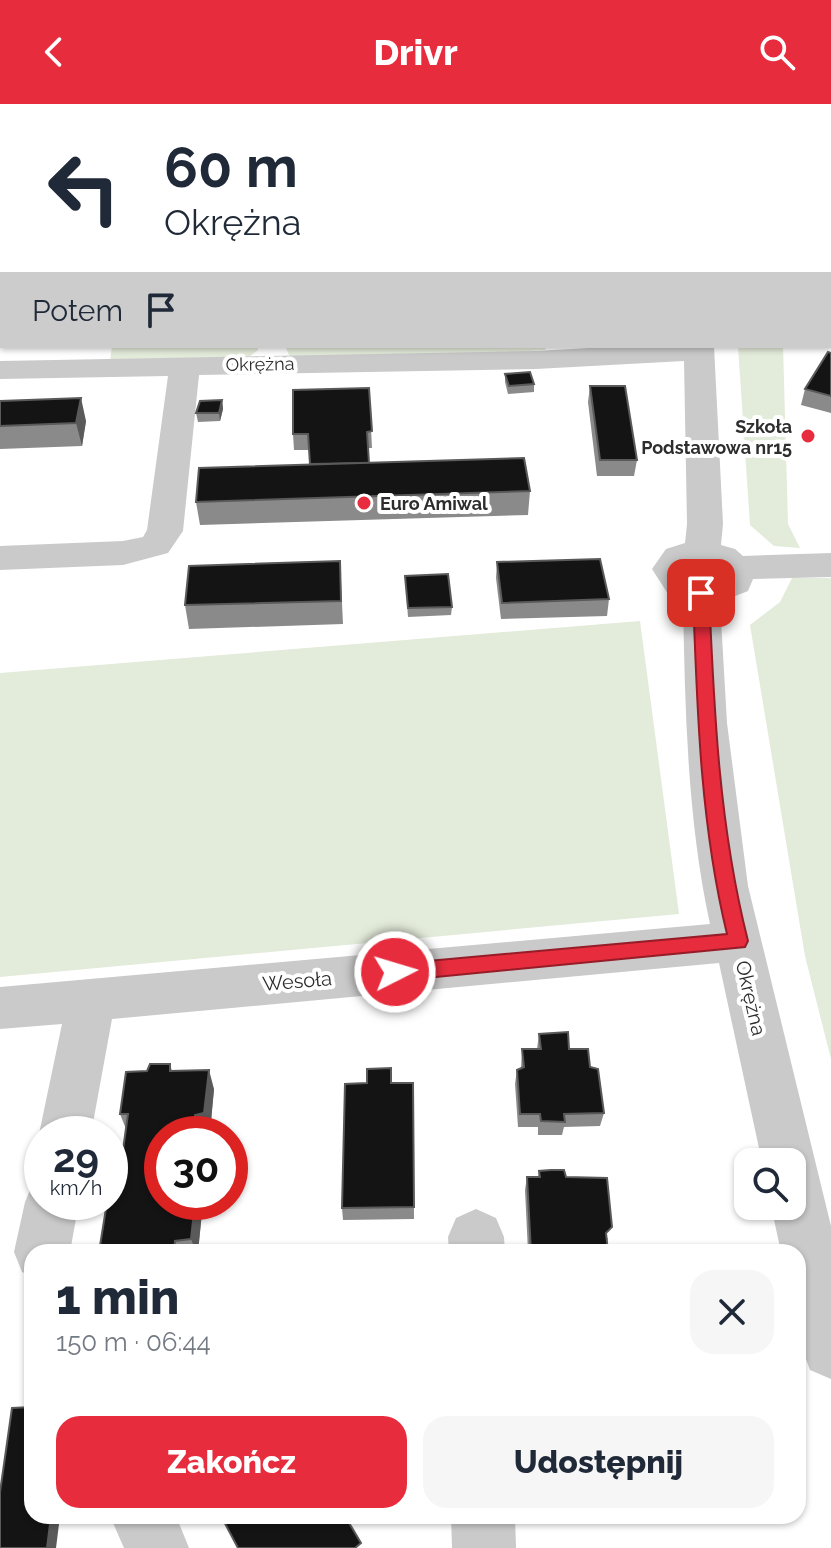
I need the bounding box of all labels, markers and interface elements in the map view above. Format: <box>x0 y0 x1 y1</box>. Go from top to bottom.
icon: back <box>32 30 76 74</box>
icon: search <box>755 30 799 74</box>
text: Drivr <box>373 31 458 73</box>
text: 60 m <box>164 134 298 200</box>
icon: left <box>32 136 136 240</box>
text: Okrężna <box>164 201 301 243</box>
icon: arrive <box>139 288 183 332</box>
text: Potem <box>32 293 123 328</box>
street label: Okrężna <box>225 353 295 375</box>
place label: Szkoła Podstawowa nr15 <box>641 416 792 458</box>
marker: Szkoła Podstawowa nr15 <box>799 427 817 445</box>
place label: Euro Amiwal <box>380 493 488 514</box>
marker: Euro Amiwal <box>355 494 373 512</box>
pin <box>667 559 735 627</box>
icon: arrive <box>679 571 723 615</box>
position arrow <box>353 930 437 1014</box>
street label: Okrężna <box>731 958 771 1038</box>
street label: Wesoła <box>261 966 333 996</box>
speed limit sign: 30 <box>144 1116 248 1220</box>
text: 29 <box>53 1134 99 1181</box>
map controls <box>734 1148 806 1220</box>
button: search <box>734 1148 806 1220</box>
text: km/h <box>50 1176 102 1200</box>
text: 1 min <box>56 1269 179 1325</box>
button: close <box>690 1270 774 1354</box>
text: 150 m · 06:44 <box>56 1327 211 1357</box>
button: Zakończ <box>56 1416 407 1508</box>
button: Udostępnij <box>423 1416 774 1508</box>

